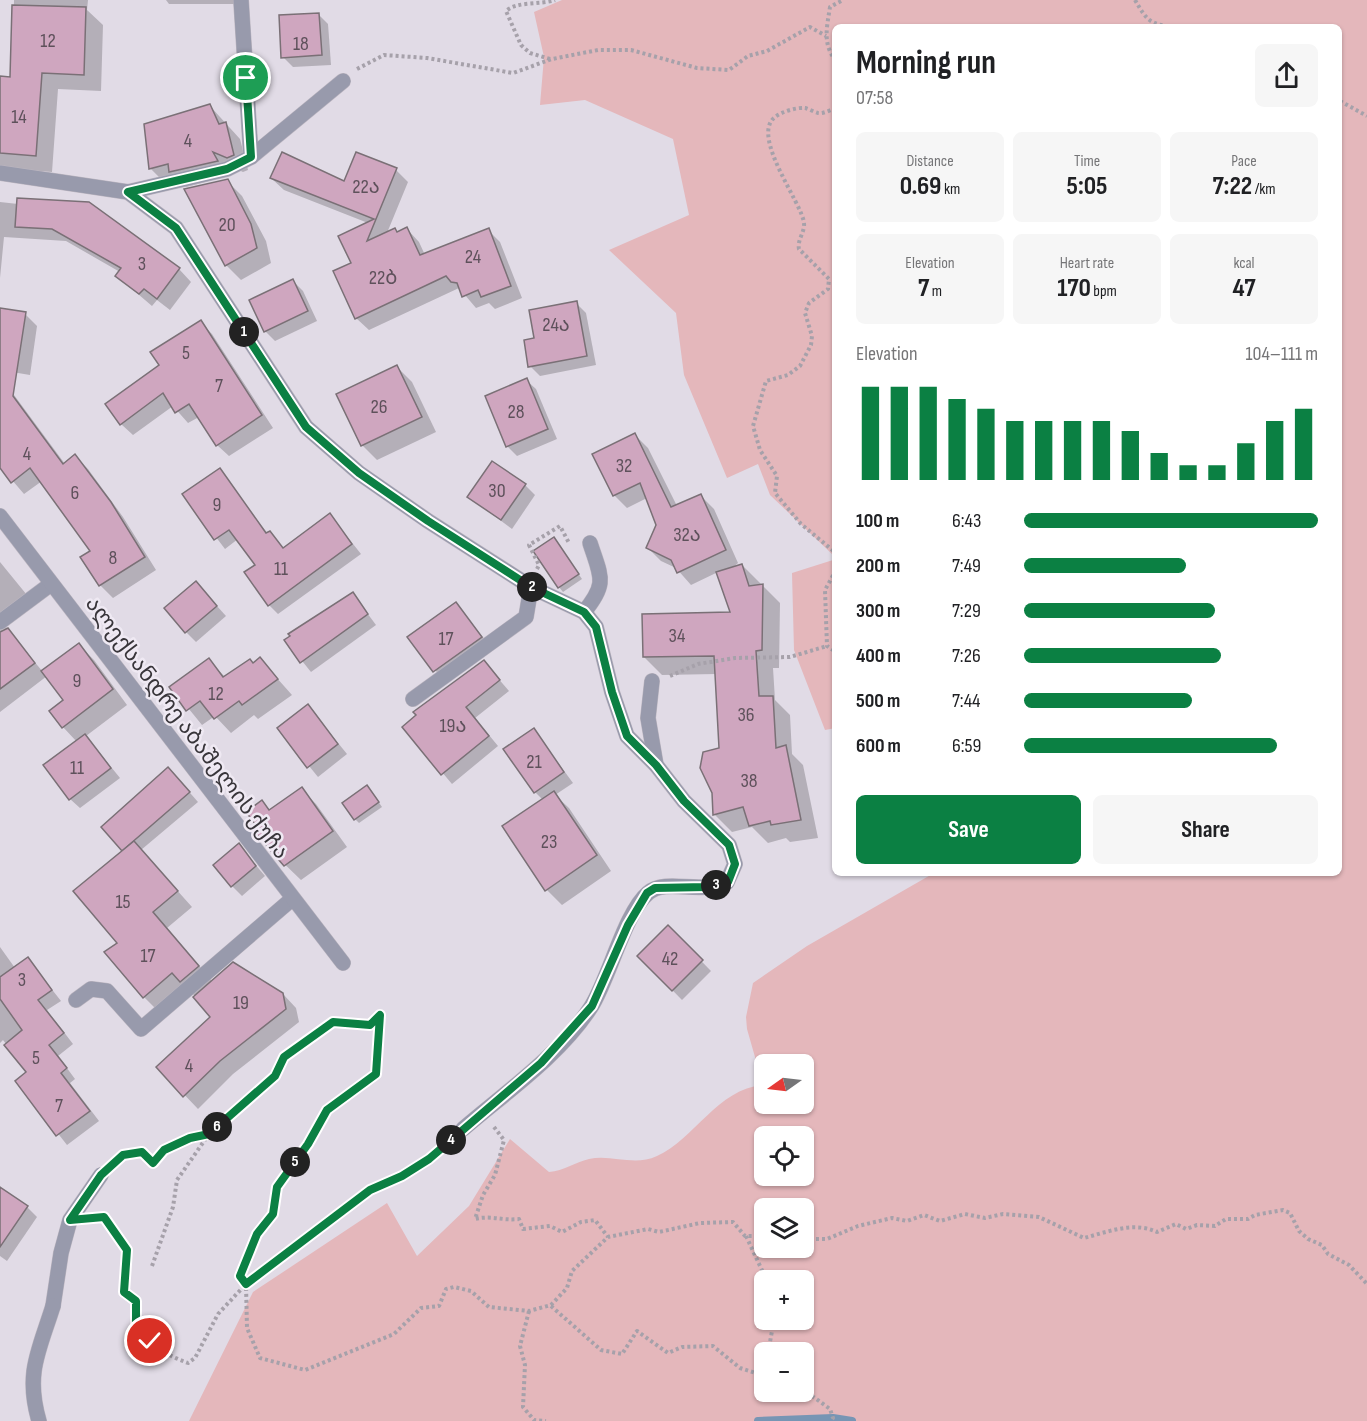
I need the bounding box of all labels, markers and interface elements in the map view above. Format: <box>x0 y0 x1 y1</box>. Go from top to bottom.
house number: 12 <box>40 29 56 53</box>
house number: 18 <box>293 32 309 56</box>
text: Morning run <box>856 43 996 83</box>
button: share <box>1255 44 1318 107</box>
pin <box>220 52 271 103</box>
icon: arrive <box>229 61 262 94</box>
text: 07:58 <box>856 86 893 110</box>
house number: 14 <box>11 105 27 129</box>
house number: 4 <box>184 129 192 153</box>
text: Distance <box>906 152 954 171</box>
text: Time <box>1074 152 1100 171</box>
text: Pace <box>1231 152 1257 171</box>
text: 0.69 <box>900 171 941 202</box>
text: 5:05 <box>1066 171 1108 202</box>
text: 7:22 <box>1212 171 1252 202</box>
house number: 22ა <box>352 175 380 199</box>
text: km <box>941 180 960 199</box>
text: /km <box>1252 180 1276 199</box>
house number: 20 <box>218 213 236 237</box>
house number: 24 <box>465 245 481 269</box>
house number: 3 <box>138 252 146 276</box>
text: Elevation <box>905 254 955 273</box>
text: Heart rate <box>1060 254 1114 273</box>
text: kcal <box>1233 254 1255 273</box>
house number: 22ბ <box>369 266 397 290</box>
text: 7 <box>918 273 929 304</box>
text: 170 <box>1057 273 1091 304</box>
text: 47 <box>1232 273 1256 304</box>
text: m <box>929 282 942 301</box>
text: bpm <box>1091 282 1117 301</box>
house number: 24ა <box>542 313 570 337</box>
pin: 1 <box>229 317 259 347</box>
text: 1 <box>241 322 247 341</box>
house number: 5 <box>182 341 190 365</box>
text: Elevation <box>856 342 918 366</box>
text: 104–111 m <box>1246 342 1318 366</box>
house number: 7 <box>215 374 223 398</box>
house number: 26 <box>371 395 388 419</box>
house number: 28 <box>508 400 525 424</box>
house number: 4 <box>23 442 31 466</box>
house number: 32 <box>616 454 632 478</box>
house number: 30 <box>488 479 506 503</box>
house number: 6 <box>71 481 79 505</box>
house number: 9 <box>213 493 221 517</box>
text: 100 m <box>856 509 899 533</box>
text: 6:43 <box>952 509 981 533</box>
house number: 32ა <box>673 523 701 547</box>
house number: 8 <box>109 546 117 570</box>
text: 200 m <box>856 554 900 578</box>
text: 7:49 <box>952 554 981 578</box>
house number: 11 <box>274 557 288 581</box>
pin: 2 <box>517 572 547 602</box>
text: 2 <box>528 577 536 596</box>
street label: ალექსანდრე აბაშელის ქუჩა <box>79 591 294 864</box>
text: 300 m <box>856 599 900 623</box>
text: 7:29 <box>952 599 981 623</box>
house number: 34 <box>669 624 685 648</box>
house number: 17 <box>439 627 453 651</box>
text: 400 m <box>856 644 901 668</box>
text: 7:26 <box>952 644 981 668</box>
house number: 9 <box>73 669 81 693</box>
house number: 12 <box>208 682 224 706</box>
text: 500 m <box>856 689 900 713</box>
text: 7:44 <box>952 689 980 713</box>
house number: 36 <box>737 703 755 727</box>
house number: 19ა <box>440 714 466 738</box>
text: 600 m <box>856 734 901 758</box>
text: 6:59 <box>952 734 981 758</box>
house number: 21 <box>526 750 542 774</box>
house number: 11 <box>70 756 84 780</box>
house number: 38 <box>740 769 758 793</box>
button: Save <box>856 795 1081 864</box>
button: Share <box>1093 795 1318 864</box>
house number: 23 <box>541 830 557 854</box>
pin: 3 <box>701 870 731 900</box>
text: 3 <box>712 875 720 894</box>
house number: 15 <box>115 890 131 914</box>
house number: 17 <box>141 944 155 968</box>
house number: 42 <box>662 947 678 971</box>
house number: 3 <box>18 968 26 992</box>
house number: 19 <box>233 991 249 1015</box>
house number: 5 <box>32 1046 40 1070</box>
house number: 4 <box>185 1054 193 1078</box>
north arrow <box>754 1054 814 1114</box>
map controls <box>754 1054 814 1402</box>
house number: 7 <box>55 1094 63 1118</box>
pin: 6 <box>202 1112 232 1142</box>
text: 6 <box>213 1117 221 1136</box>
pin: 4 <box>436 1125 466 1155</box>
button: locate <box>754 1126 814 1186</box>
text: 4 <box>447 1130 455 1149</box>
pin: 5 <box>280 1147 310 1177</box>
text: 5 <box>291 1152 299 1171</box>
button: layers <box>754 1198 814 1258</box>
button: + <box>754 1270 814 1330</box>
pin <box>124 1315 175 1366</box>
icon: check <box>133 1324 166 1357</box>
button: − <box>754 1342 814 1402</box>

